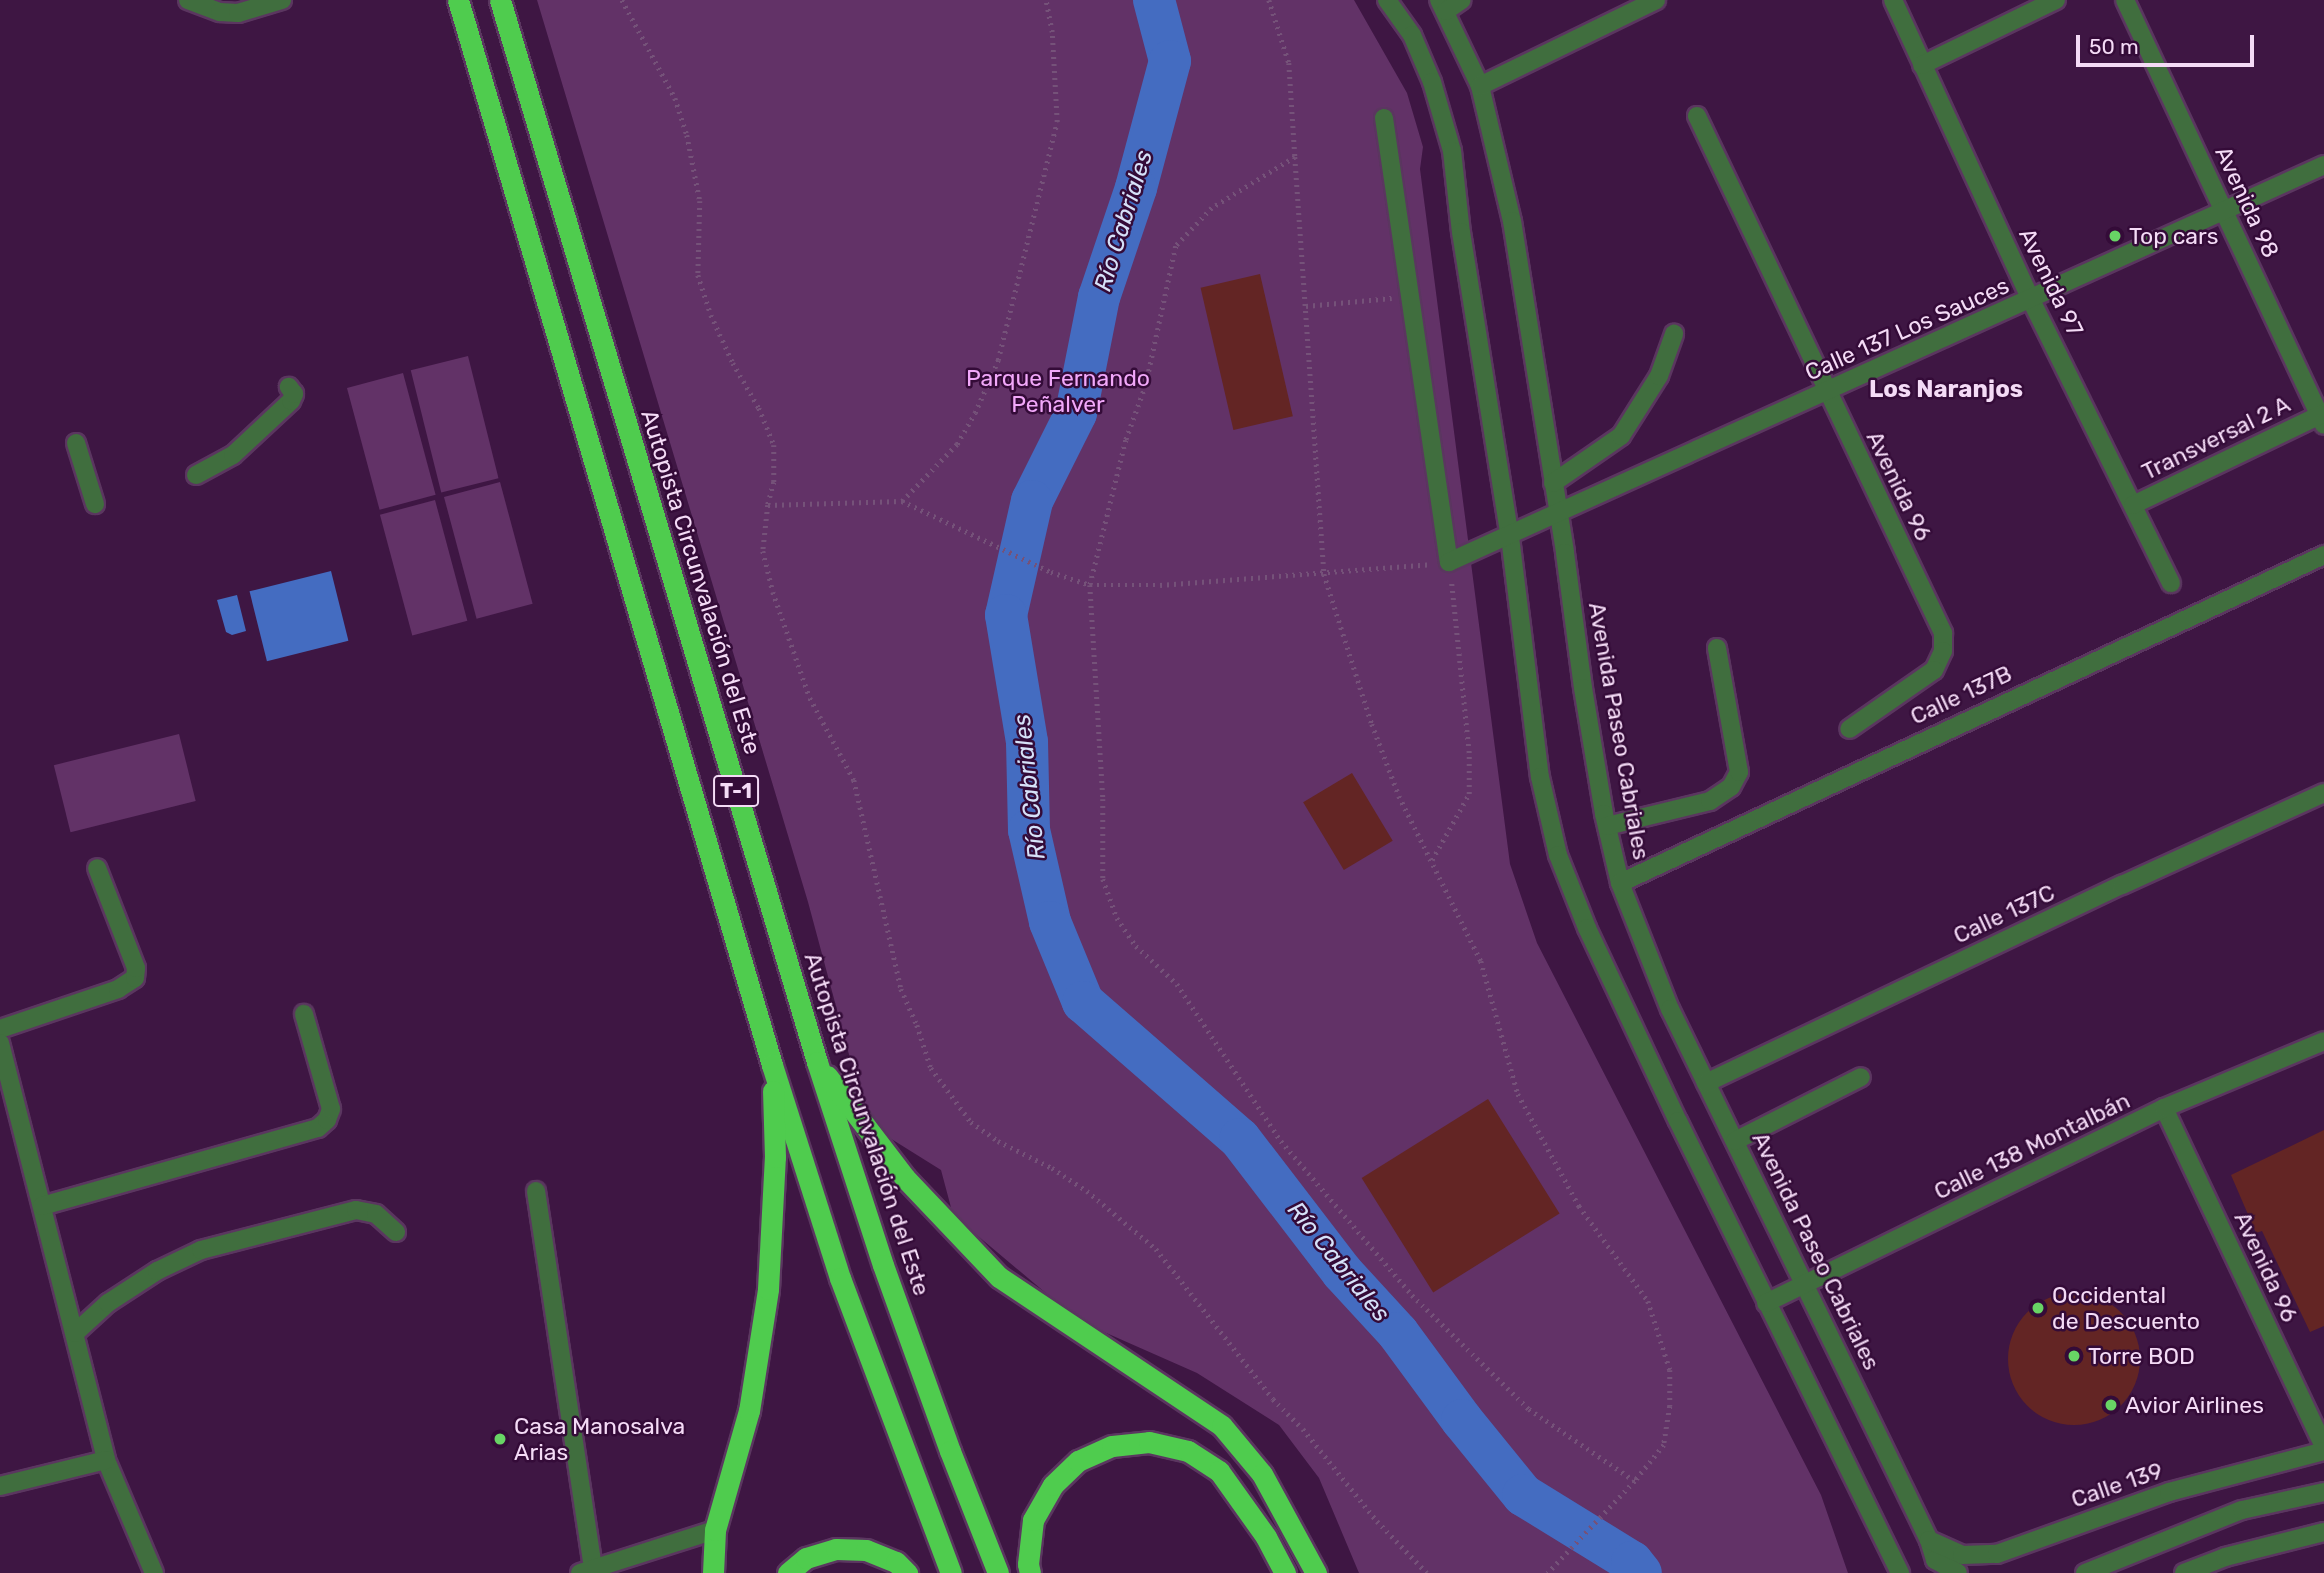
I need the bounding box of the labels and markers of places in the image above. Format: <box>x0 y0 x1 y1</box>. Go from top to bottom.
place label: Top cars <box>2129 222 2219 250</box>
marker: Top cars <box>2107 228 2123 244</box>
place label: Occidental de Descuento <box>2052 1281 2200 1335</box>
marker: Occidental de Descuento <box>2030 1300 2046 1316</box>
place label: Torre BOD <box>2088 1342 2195 1370</box>
marker: Torre BOD <box>2066 1348 2082 1364</box>
place label: Avior Airlines <box>2125 1391 2265 1419</box>
marker: Avior Airlines <box>2103 1397 2119 1413</box>
place label: Casa Manosalva Arias <box>514 1412 685 1466</box>
marker: Casa Manosalva Arias <box>492 1431 508 1447</box>

